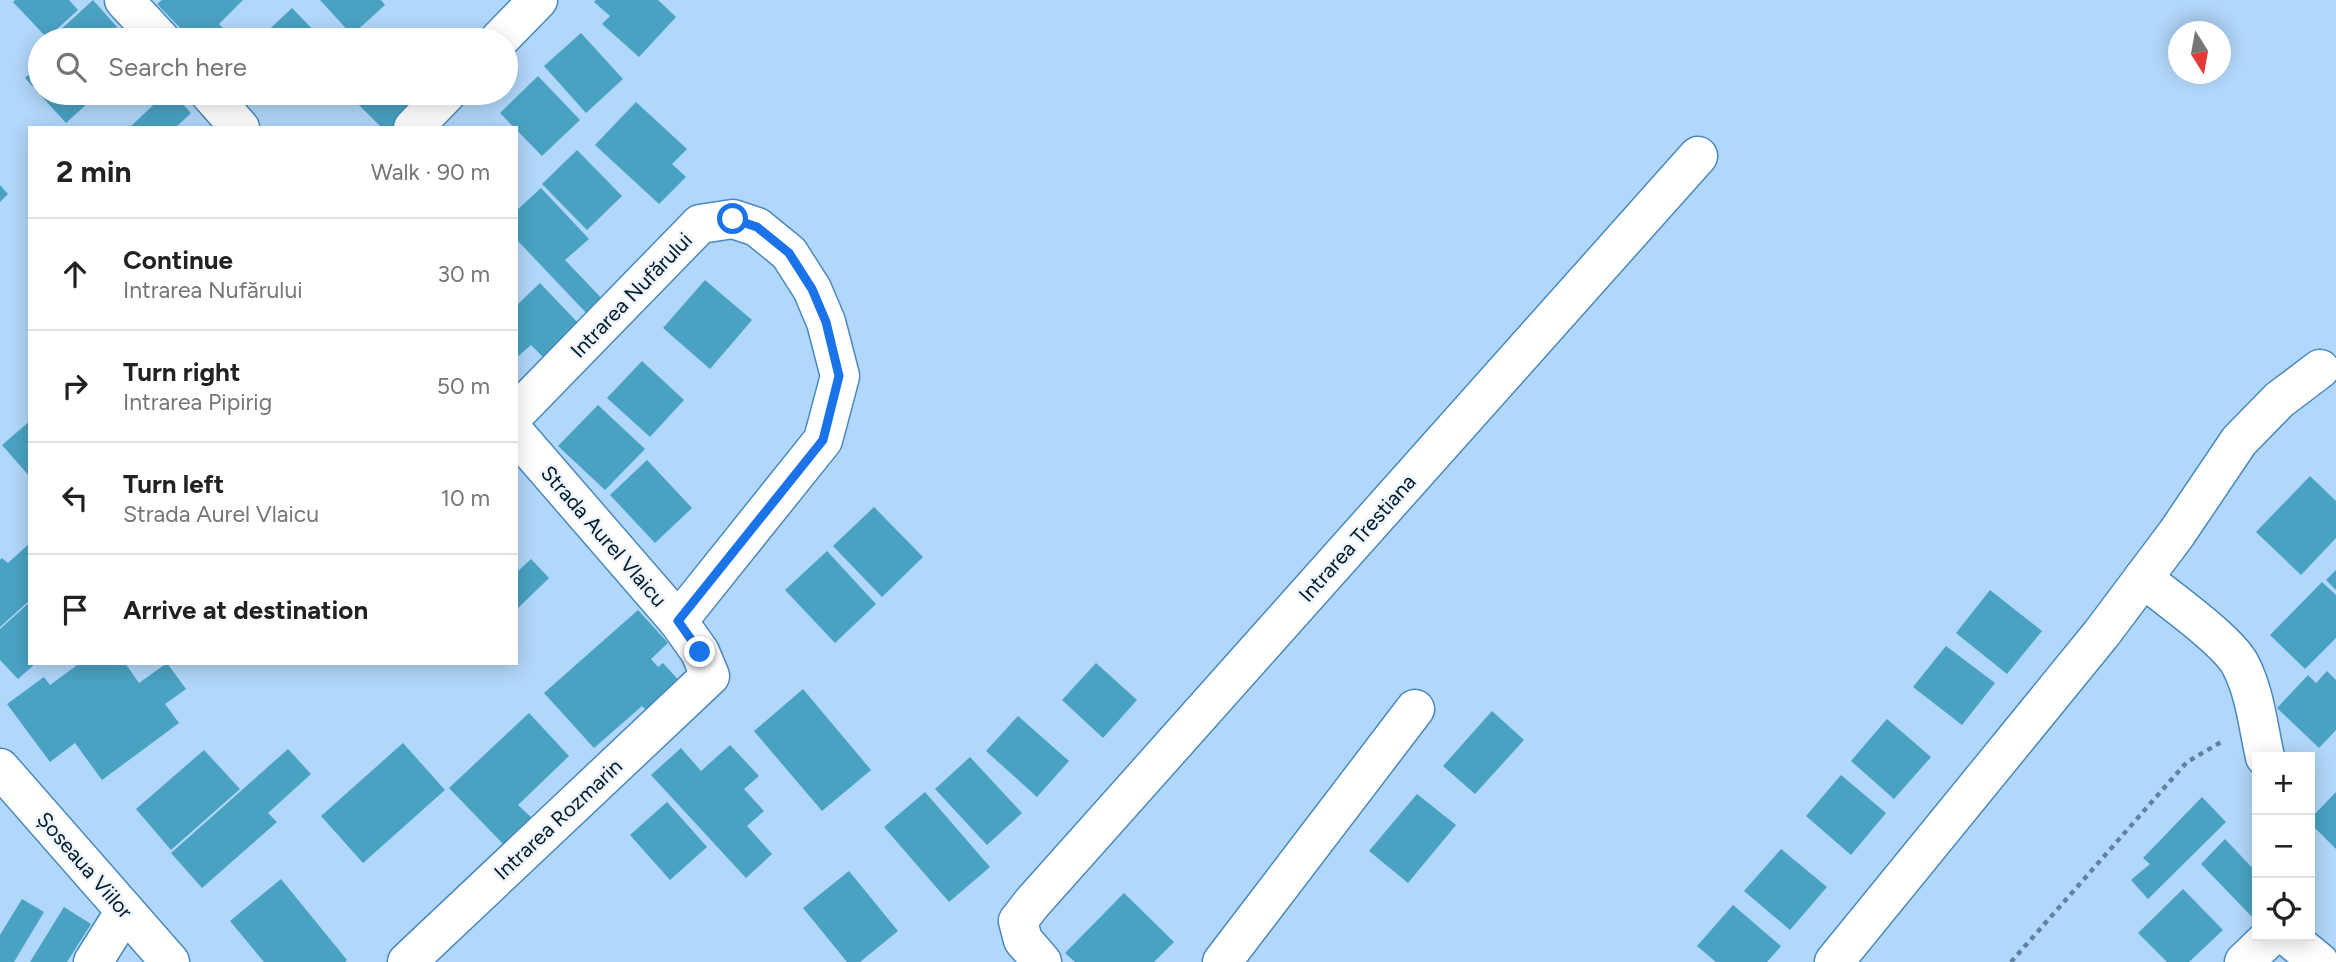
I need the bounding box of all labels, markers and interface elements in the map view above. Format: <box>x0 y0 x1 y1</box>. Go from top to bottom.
north arrow <box>2168 21 2231 84</box>
search box <box>28 28 518 105</box>
icon: search <box>52 48 90 86</box>
text: Search here <box>108 51 247 83</box>
text: 2 min <box>56 153 132 190</box>
text: Walk · 90 m <box>371 158 490 186</box>
route start <box>717 203 748 234</box>
street label: Intrarea Nufărului <box>565 227 697 363</box>
text: Continue <box>123 244 233 276</box>
icon: ahead <box>56 255 94 293</box>
text: 30 m <box>437 260 490 288</box>
text: Intrarea Nufărului <box>123 276 303 304</box>
text: Turn right <box>123 356 240 388</box>
icon: right <box>56 367 94 405</box>
text: 50 m <box>437 372 490 400</box>
text: Intrarea Pipirig <box>123 388 272 416</box>
street label: Strada Aurel Vlaicu <box>536 460 672 612</box>
text: Turn left <box>123 468 224 500</box>
street label: Intrarea Trestiana <box>1293 469 1421 607</box>
icon: left <box>56 479 94 517</box>
text: 10 m <box>441 484 490 512</box>
text: Strada Aurel Vlaicu <box>123 500 319 528</box>
icon: arrive <box>56 591 94 629</box>
text: Arrive at destination <box>123 594 368 626</box>
route end <box>684 636 715 667</box>
map controls <box>2252 752 2315 941</box>
button: + <box>2252 752 2315 815</box>
street label: Intrarea Rozmarin <box>489 753 627 885</box>
street label: Șoseaua Viilor <box>32 807 138 923</box>
button: − <box>2252 815 2315 878</box>
button: locate <box>2252 878 2315 941</box>

